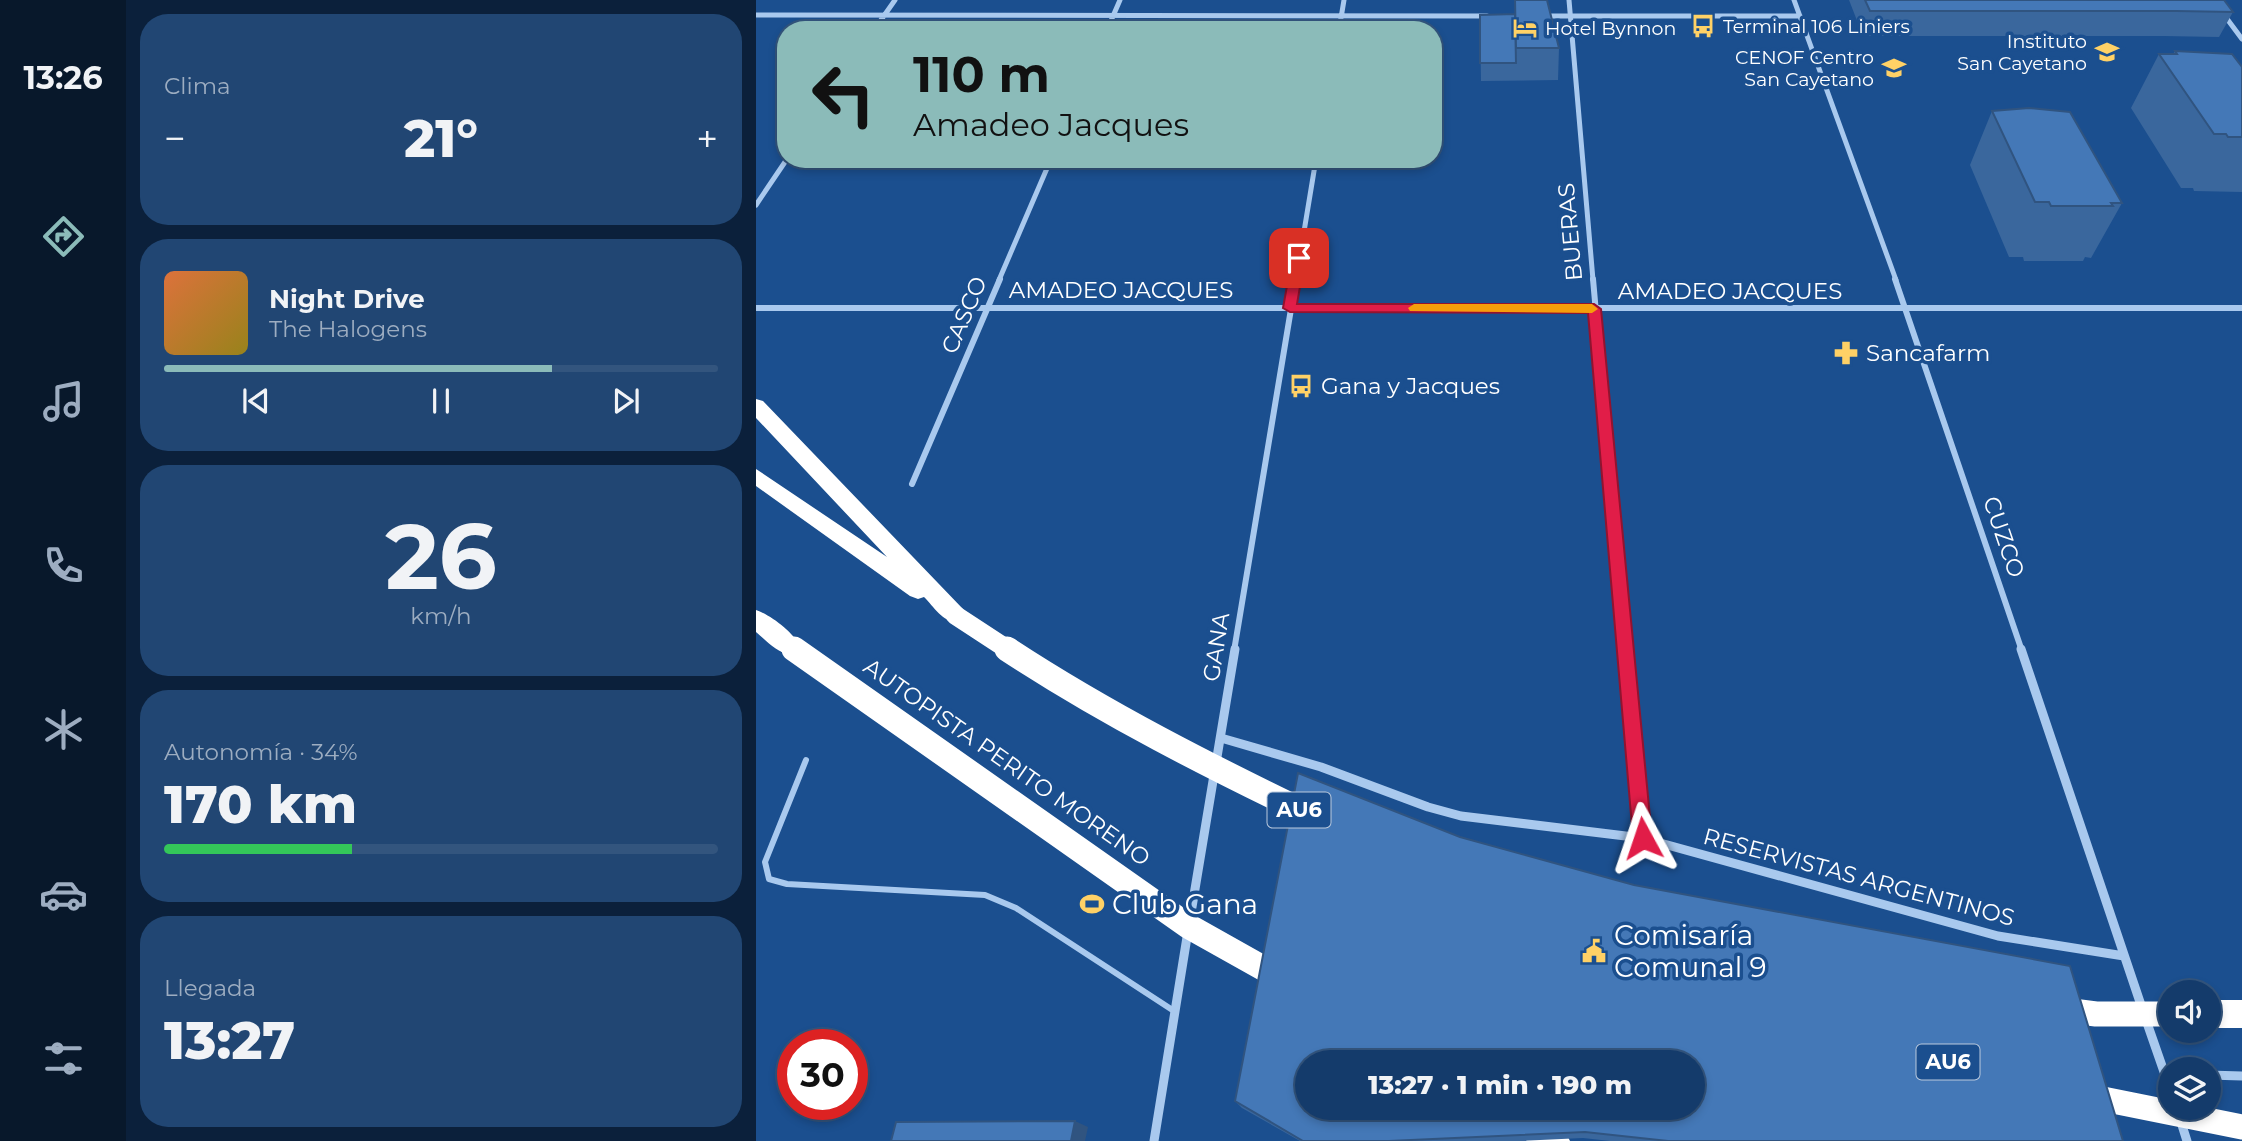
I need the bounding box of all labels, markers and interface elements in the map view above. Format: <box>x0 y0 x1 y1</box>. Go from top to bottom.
bus stop icon: Terminal 106 Liniers <box>1689 12 1717 40</box>
hotel icon: Hotel Bynnon <box>1511 14 1539 42</box>
place label: Terminal 106 Liniers <box>1723 15 1910 38</box>
place label: Hotel Bynnon <box>1545 17 1676 40</box>
place label: Instituto San Cayetano <box>1957 30 2087 75</box>
school or university icon: Instituto San Cayetano <box>2093 38 2121 66</box>
text: 110 m <box>913 45 1050 104</box>
place label: CENOF Centro San Cayetano <box>1735 46 1874 91</box>
icon: left <box>798 49 889 140</box>
school or university icon: CENOF Centro San Cayetano <box>1880 54 1908 82</box>
text: 13:26 <box>23 58 103 97</box>
text: Clima <box>164 72 231 100</box>
text: Amadeo Jacques <box>913 105 1189 144</box>
text: 21° <box>404 107 478 170</box>
text: − <box>164 115 186 162</box>
text: + <box>696 115 718 162</box>
street label: BUERAS <box>1552 182 1588 282</box>
icon: directions <box>39 212 88 261</box>
pin <box>1269 228 1329 288</box>
icon: arrive <box>1280 239 1318 277</box>
street label: CASCO <box>935 272 993 358</box>
street label: AMADEO JACQUES <box>1009 276 1233 304</box>
street label: AMADEO JACQUES <box>1618 277 1842 305</box>
text: Night Drive <box>269 283 425 315</box>
text: The Halogens <box>269 315 427 343</box>
pharmacy icon: Sancafarm <box>1832 339 1860 367</box>
place label: Sancafarm <box>1866 339 1990 367</box>
bus stop icon: Gana y Jacques <box>1287 372 1315 400</box>
place label: Gana y Jacques <box>1321 372 1500 400</box>
icon: music <box>39 377 88 426</box>
icon: previous <box>237 382 275 420</box>
icon: pause <box>422 382 460 420</box>
icon: next <box>607 382 645 420</box>
street label: CUZCO <box>1977 493 2031 581</box>
text: 26 <box>385 501 497 612</box>
icon: phone <box>39 541 88 590</box>
text: km/h <box>410 602 472 630</box>
street label: GANA <box>1197 610 1235 683</box>
street label: AUTOPISTA PERITO MORENO <box>858 652 1156 872</box>
icon: climate <box>39 705 88 754</box>
text: Autonomía · 34% <box>164 738 358 766</box>
text: 170 km <box>164 773 357 836</box>
road number: AU6 <box>1268 792 1330 828</box>
position arrow <box>1606 801 1680 875</box>
street label: RESERVISTAS ARGENTINOS <box>1700 822 2018 932</box>
icon: car <box>39 870 88 919</box>
place label: Club Gana <box>1112 887 1258 921</box>
sports icon: Club Gana <box>1078 890 1106 918</box>
place label: Comisaría Comunal 9 <box>1614 918 1767 984</box>
public building icon: Comisaría Comunal 9 <box>1580 937 1608 965</box>
text: Llegada <box>164 974 256 1002</box>
map controls <box>2158 980 2221 1120</box>
button: sound <box>2158 980 2221 1043</box>
text: 13:27 <box>164 1009 295 1072</box>
speed limit sign: 30 <box>777 1029 868 1120</box>
icon: filters <box>39 1034 88 1083</box>
road number: AU6 <box>1916 1044 1980 1080</box>
button: layers <box>2158 1057 2221 1120</box>
text: 13:27 · 1 min · 190 m <box>1368 1069 1632 1101</box>

